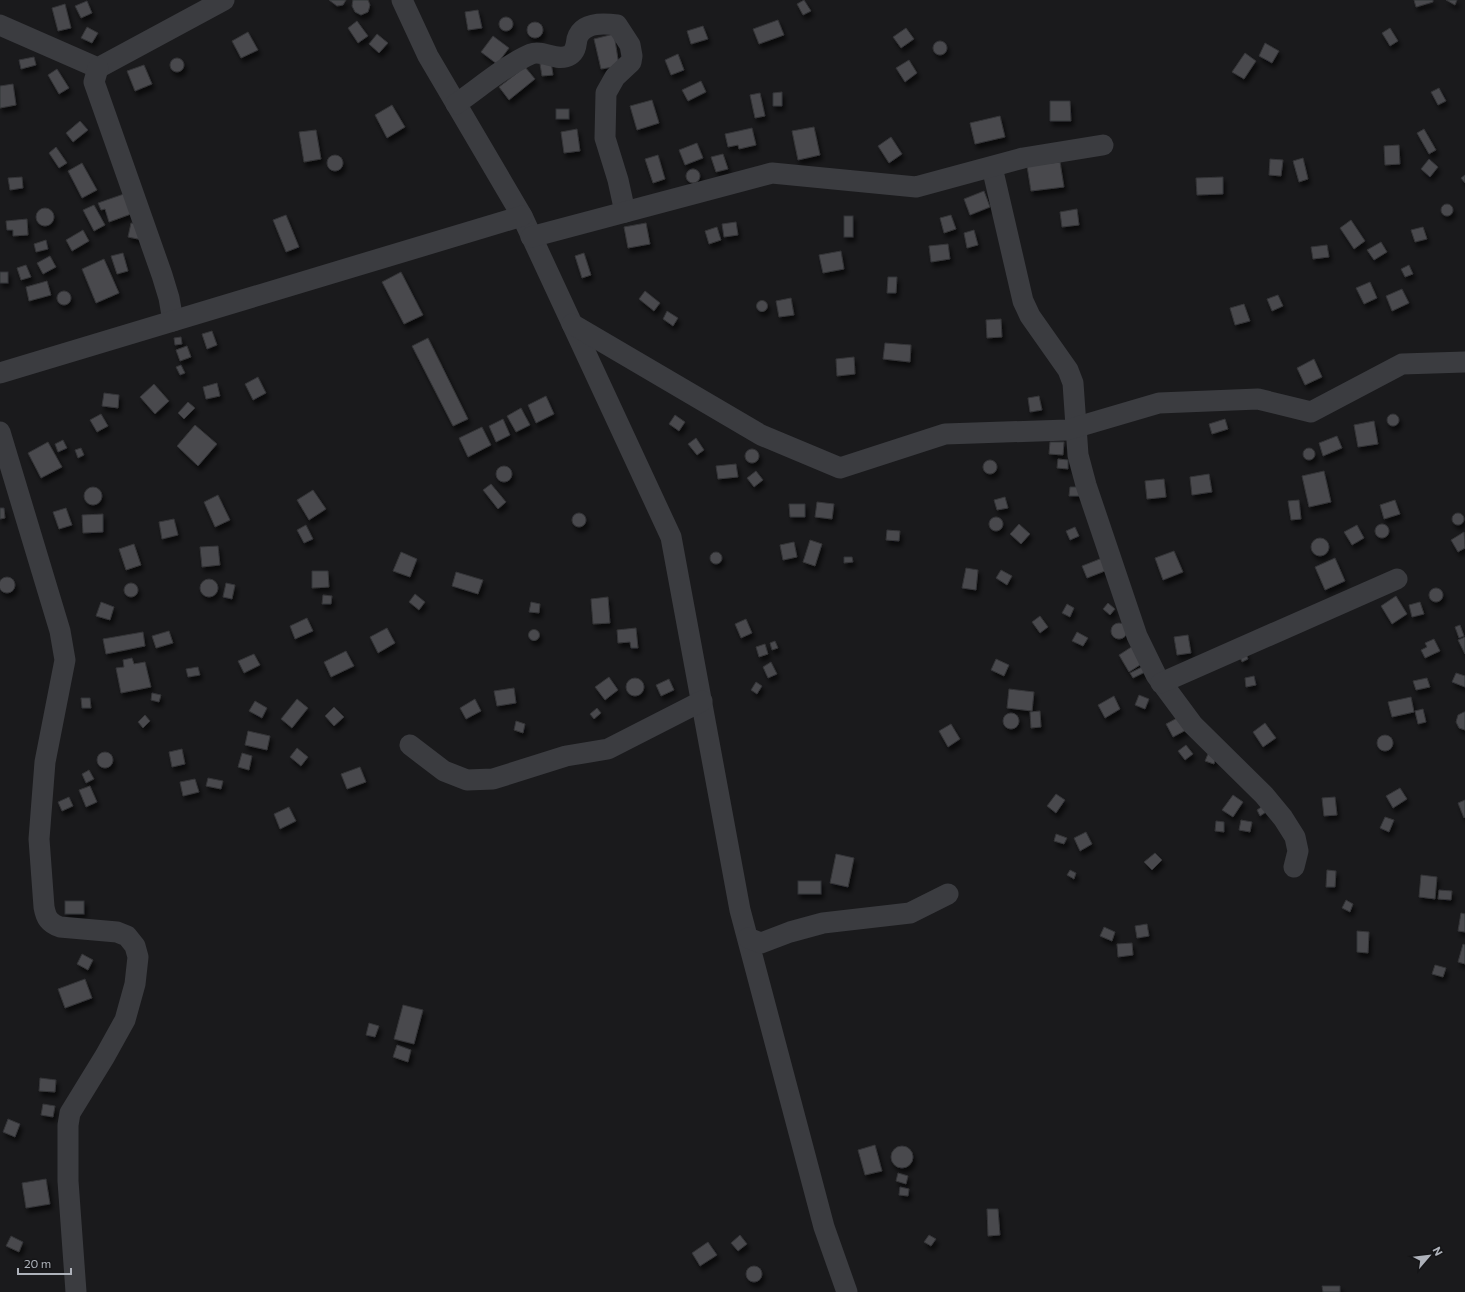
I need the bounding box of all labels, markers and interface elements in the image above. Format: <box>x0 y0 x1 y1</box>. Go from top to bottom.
north arrow <box>1409 1236 1449 1276</box>
text: N <box>1431 1244 1446 1258</box>
scale bar <box>18 1250 71 1276</box>
text: 20 m <box>24 1256 51 1270</box>

